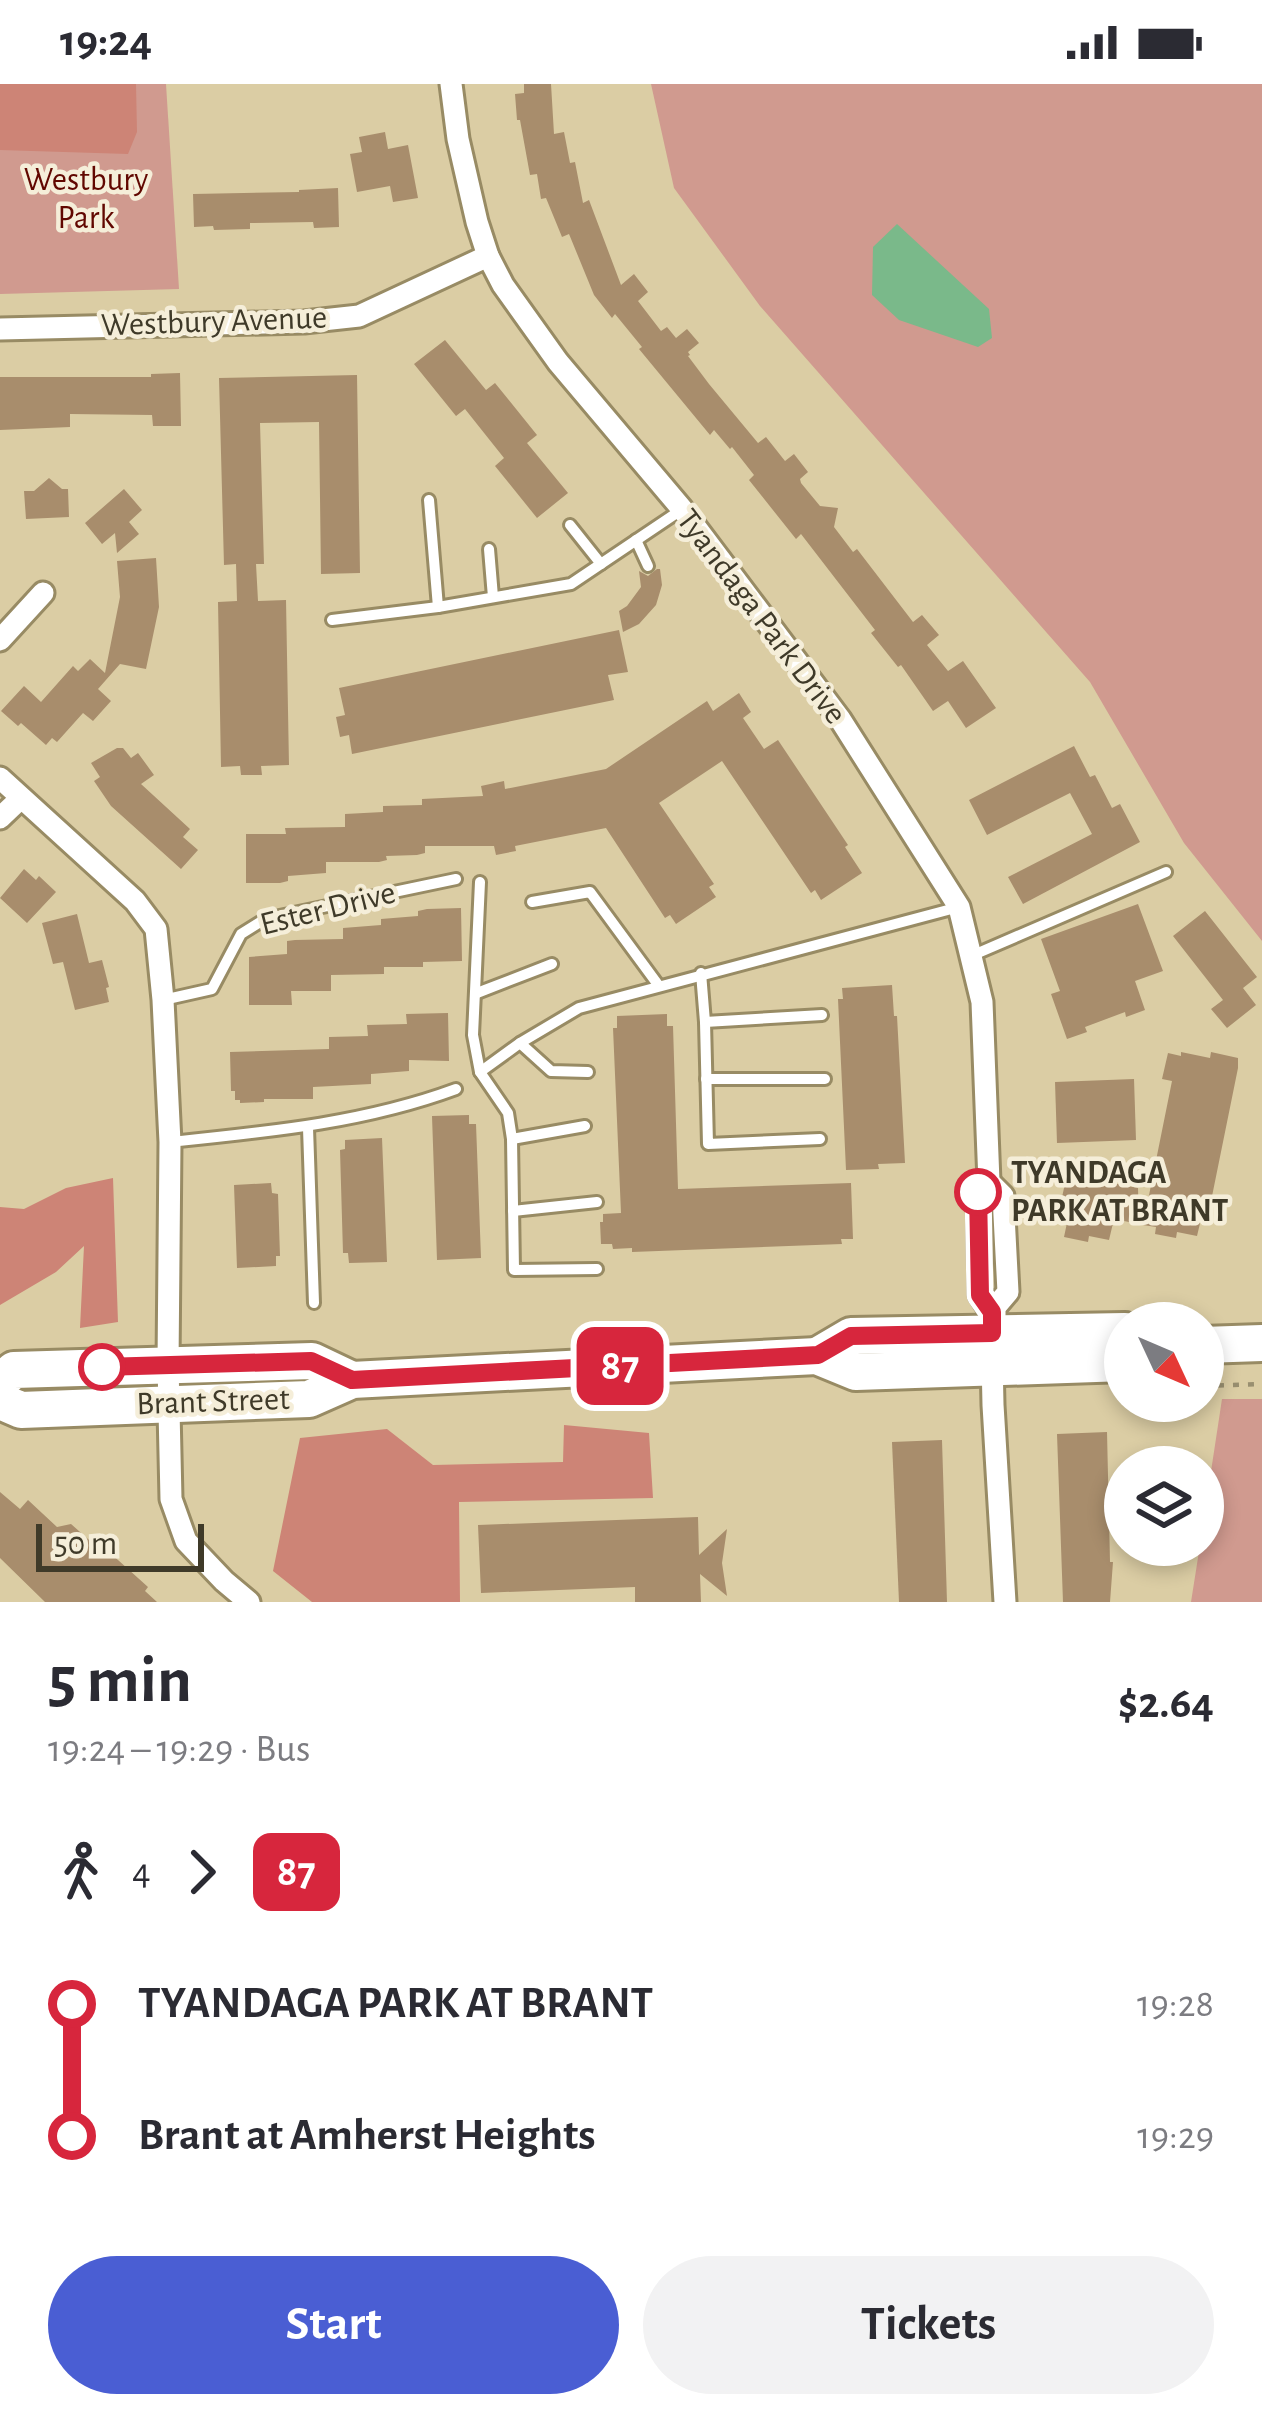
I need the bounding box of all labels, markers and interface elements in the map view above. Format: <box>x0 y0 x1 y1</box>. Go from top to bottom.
text: 19:24 <box>60 19 152 64</box>
park label: Westbury Park <box>24 164 148 235</box>
street label: Westbury Avenue <box>100 302 328 342</box>
street label: Tyandaga Park Drive <box>670 504 852 730</box>
street label: Ester Drive <box>257 876 399 942</box>
place label: TYANDAGA PARK AT BRANT <box>1011 1157 1229 1228</box>
marker: TYANDAGA PARK AT BRANT <box>956 1170 1000 1214</box>
north arrow <box>1104 1302 1224 1422</box>
map controls <box>1104 1302 1224 1566</box>
line badge: 87 <box>566 1327 674 1405</box>
unlabelled marker <box>80 1345 124 1389</box>
text: 87 <box>601 1345 639 1387</box>
street label: Brant Street <box>136 1383 291 1421</box>
button: layers <box>1104 1446 1224 1566</box>
scale bar <box>36 1518 204 1571</box>
text: 50 m <box>54 1528 117 1561</box>
text: 5 min <box>48 1648 192 1714</box>
text: $2.64 <box>1118 1681 1214 1726</box>
text: 19:24 – 19:29 · Bus <box>48 1730 310 1769</box>
icon: walk <box>48 1839 114 1905</box>
icon: forward <box>169 1839 235 1905</box>
text: 87 <box>277 1851 316 1893</box>
text: 4 <box>132 1853 151 1892</box>
text: TYANDAGA PARK AT BRANT <box>138 1981 653 2026</box>
text: 19:28 <box>1137 1985 1214 2024</box>
text: Brant at Amherst Heights <box>138 2113 595 2158</box>
text: 19:29 <box>1137 2117 1214 2156</box>
button: Start <box>48 2256 619 2394</box>
button: Tickets <box>643 2256 1214 2394</box>

